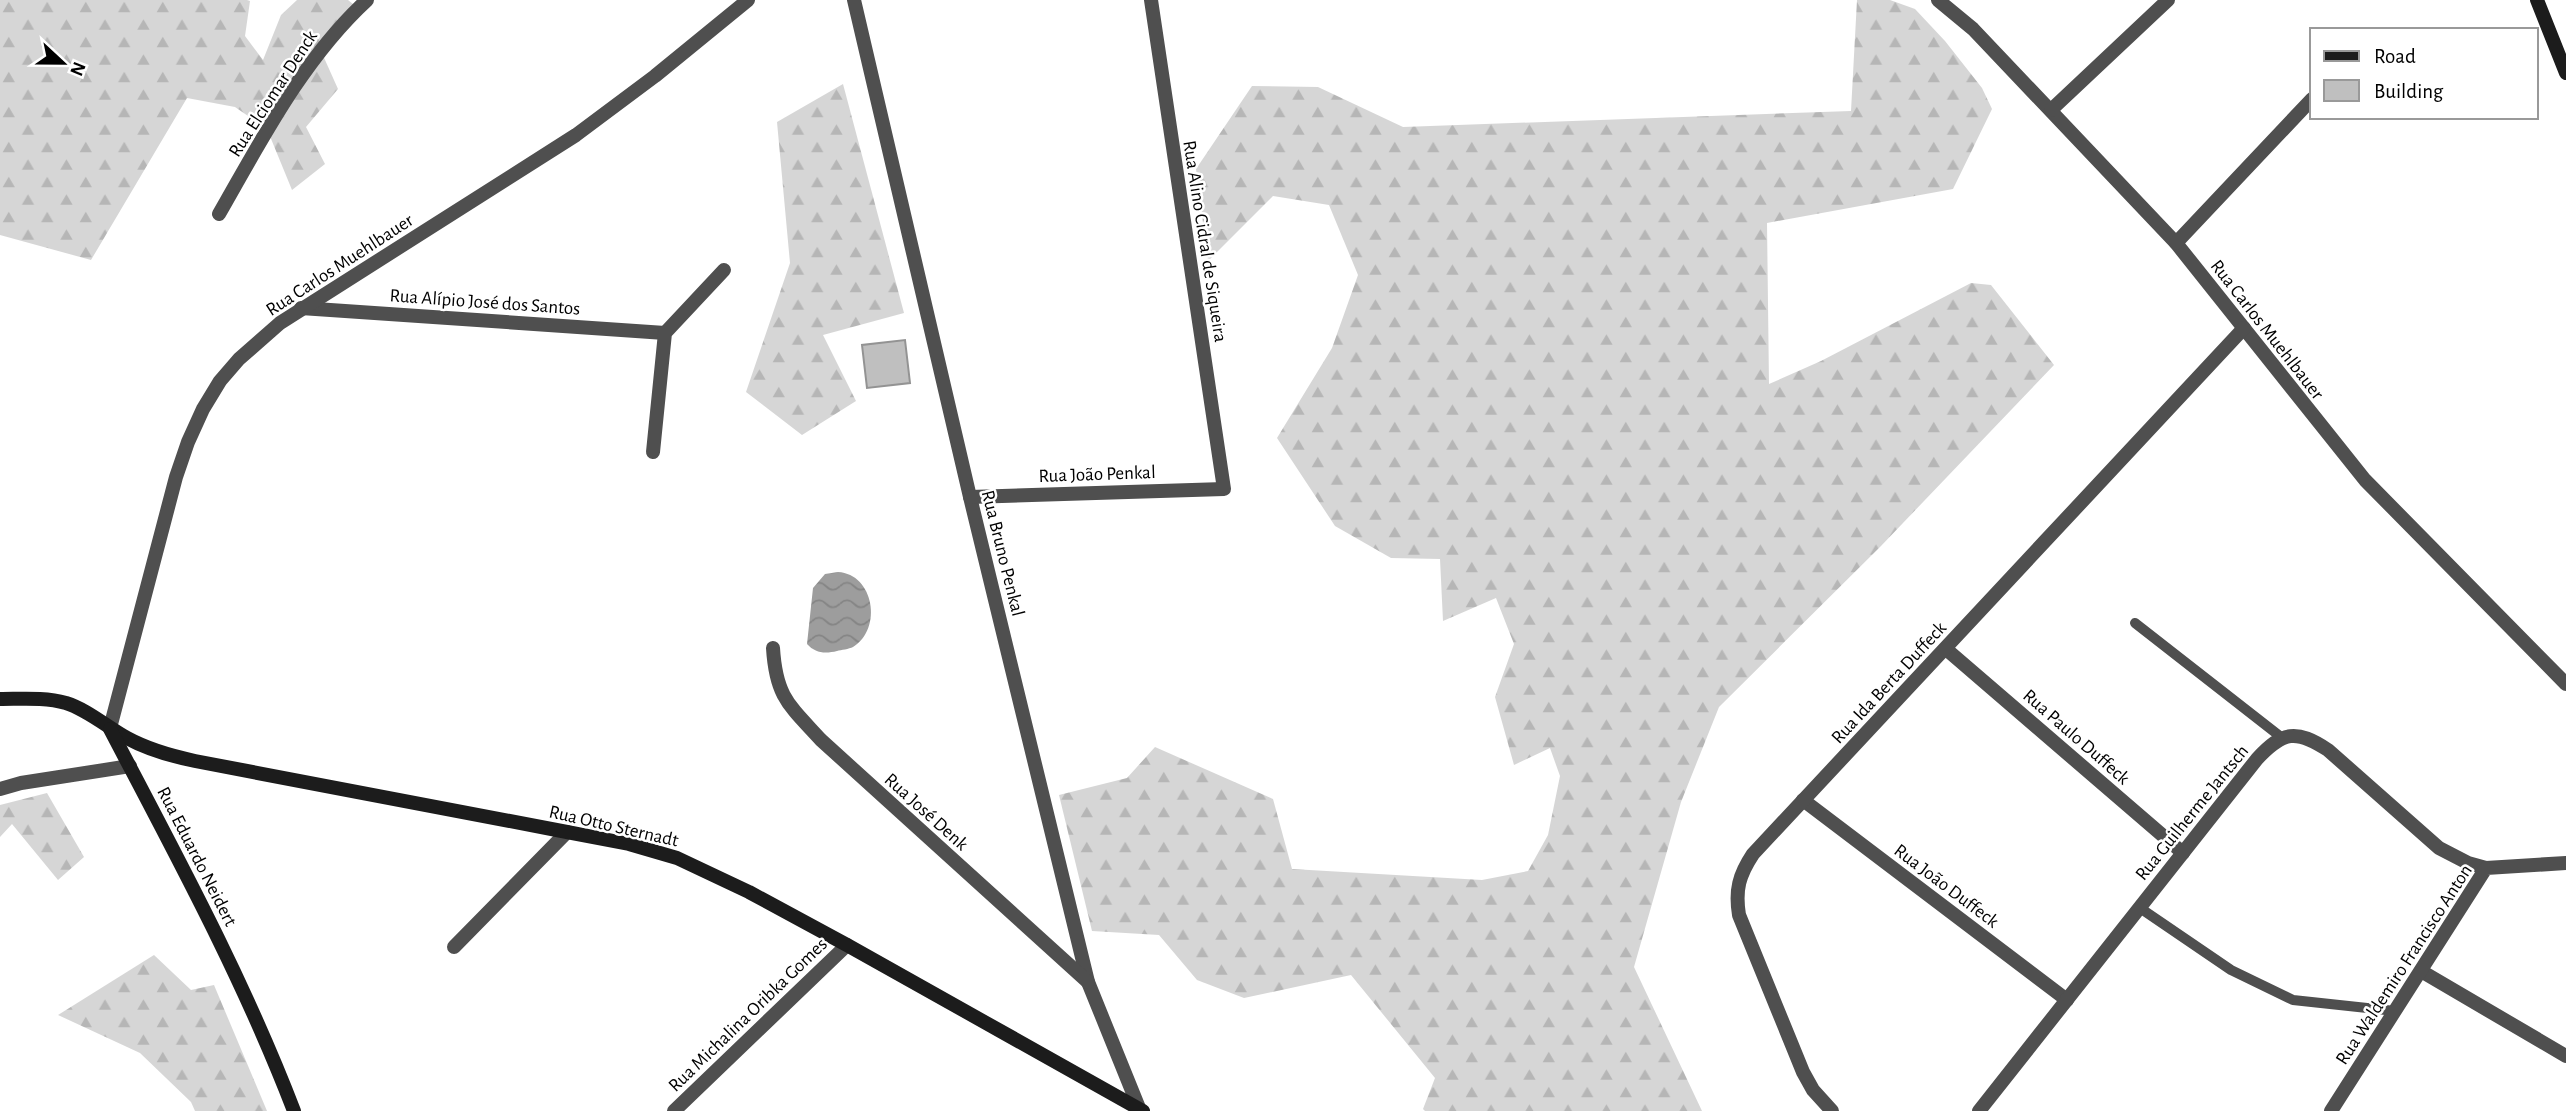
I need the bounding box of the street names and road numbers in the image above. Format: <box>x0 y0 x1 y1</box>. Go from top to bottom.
street label: Rua Elciomar Denck <box>225 27 321 160</box>
street label: Rua Alino Cidral de Siqueira <box>1179 139 1230 344</box>
street label: Rua Carlos Muehlbauer <box>263 211 417 320</box>
street label: Rua Carlos Muehlbauer <box>2207 257 2327 403</box>
street label: Rua Alípio José dos Santos <box>389 286 581 319</box>
street label: Rua João Penkal <box>1038 463 1156 486</box>
street label: Rua Bruno Penkal <box>978 488 1027 618</box>
street label: Rua Ida Berta Duffeck <box>1828 618 1950 748</box>
street label: Rua Paulo Duffeck <box>2019 686 2133 789</box>
street label: Rua Guilherme Jantsch <box>2132 742 2252 884</box>
street label: Rua José Denk <box>881 770 972 855</box>
street label: Rua Eduardo Neidert <box>153 784 240 929</box>
street label: Rua Otto Sternadt <box>547 802 680 851</box>
street label: Rua João Duffeck <box>1890 841 2002 932</box>
street label: Rua Waldemiro Francisco Anton <box>2333 861 2476 1068</box>
street label: Rua Michalina Oribka Gomes <box>665 935 831 1096</box>

